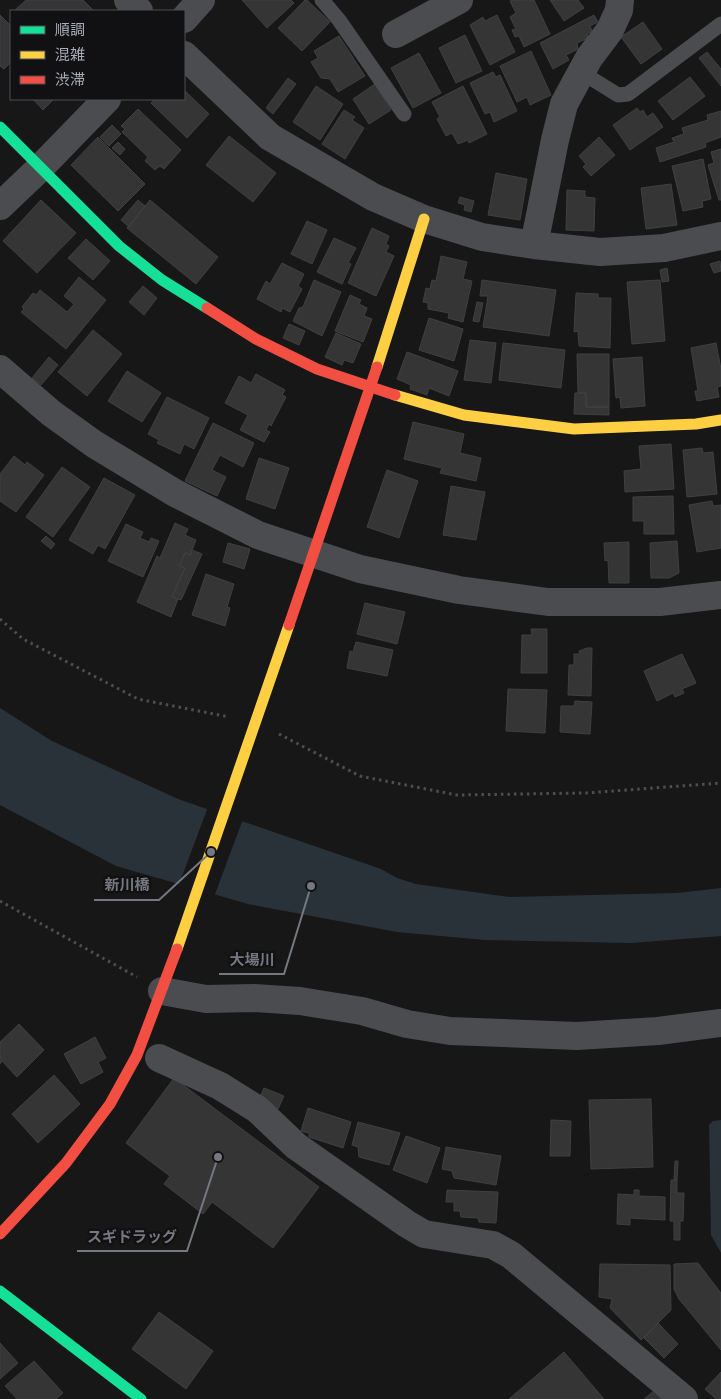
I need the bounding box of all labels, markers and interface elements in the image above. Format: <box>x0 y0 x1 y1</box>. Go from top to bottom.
legend <box>10 10 185 100</box>
text: 順調 <box>55 20 85 41</box>
text: 混雑 <box>55 45 85 66</box>
text: 渋滞 <box>55 70 85 91</box>
callout: 新川橋 <box>94 870 159 900</box>
text: 新川橋 <box>104 875 150 896</box>
callout: 大場川 <box>219 944 284 974</box>
text: 大場川 <box>229 950 275 971</box>
callout: スギドラッグ <box>77 1221 187 1251</box>
text: スギドラッグ <box>87 1227 177 1248</box>

